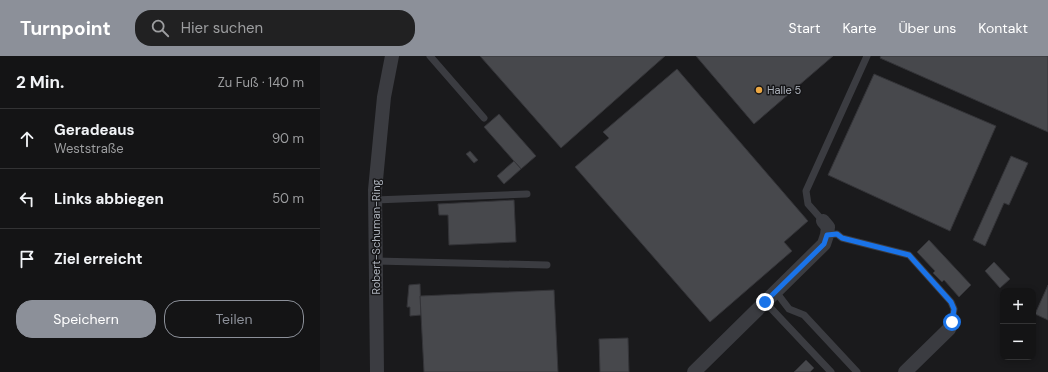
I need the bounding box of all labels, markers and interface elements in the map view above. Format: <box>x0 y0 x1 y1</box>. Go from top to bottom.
search box <box>135 10 415 46</box>
text: Turnpoint <box>20 16 111 41</box>
icon: search <box>149 17 171 39</box>
text: Hier suchen <box>181 18 263 38</box>
text: Start <box>789 19 820 37</box>
text: Karte <box>842 19 876 37</box>
text: Über uns <box>898 19 956 37</box>
text: Kontakt <box>978 19 1028 37</box>
text: 2 Min. <box>16 71 64 93</box>
text: Zu Fuß · 140 m <box>218 74 304 91</box>
place label: Halle 5 <box>767 83 802 97</box>
marker: Halle 5 <box>754 85 764 95</box>
text: Geradeaus <box>54 120 135 140</box>
icon: ahead <box>16 128 38 150</box>
text: 90 m <box>272 130 304 147</box>
text: Weststraße <box>54 140 124 157</box>
street label: Robert-Schuman-Ring <box>369 179 383 295</box>
icon: left <box>16 188 38 210</box>
text: Links abbiegen <box>54 189 164 209</box>
text: 50 m <box>272 190 304 207</box>
icon: arrive <box>16 248 38 270</box>
text: Ziel erreicht <box>54 249 143 269</box>
map controls <box>1000 288 1036 360</box>
button: + <box>1000 288 1036 324</box>
route end <box>756 293 774 311</box>
button: Speichern <box>16 300 156 338</box>
button: Teilen <box>164 300 304 338</box>
route start <box>943 313 961 331</box>
button: − <box>1000 324 1036 360</box>

